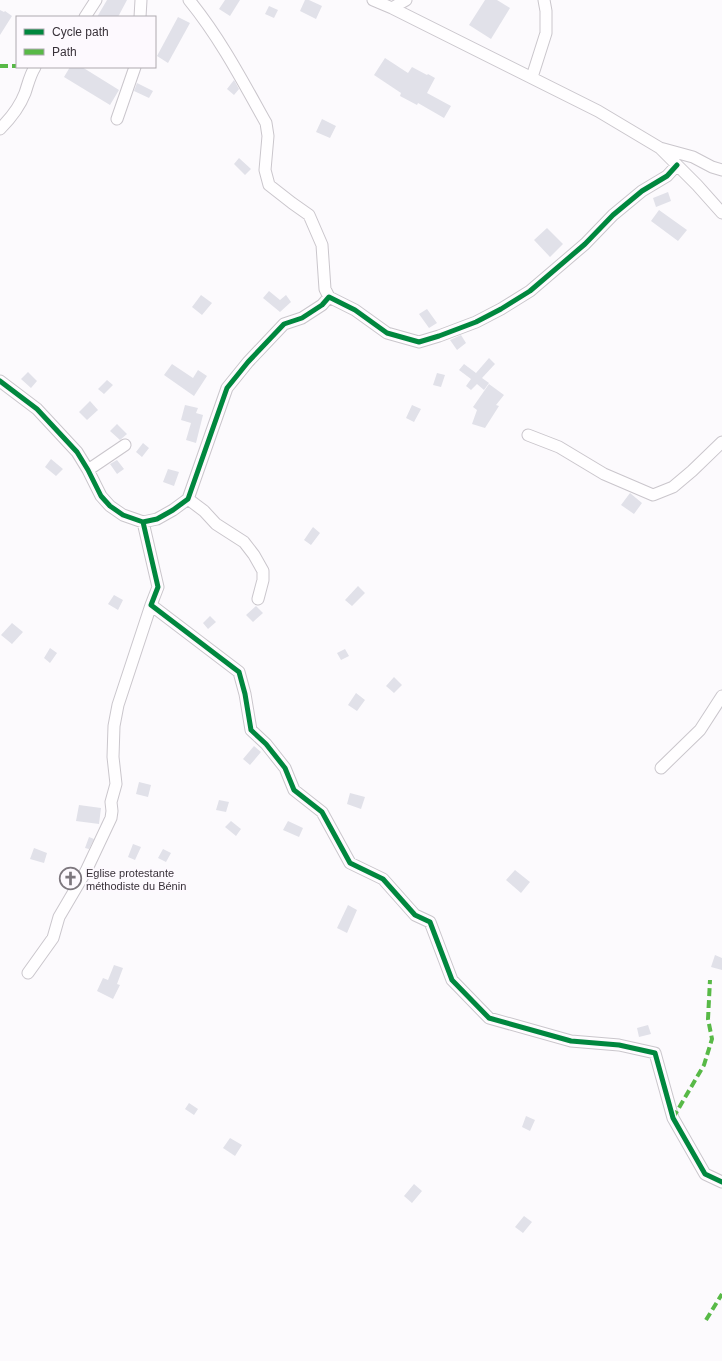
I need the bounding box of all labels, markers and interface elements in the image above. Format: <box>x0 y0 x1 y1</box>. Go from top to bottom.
legend <box>16 16 156 68</box>
text: Cycle path <box>52 25 109 39</box>
text: Path <box>52 45 77 59</box>
church icon: Eglise protestante méthodiste du Bénin <box>57 866 83 892</box>
place label: Eglise protestante méthodiste du Bénin <box>86 867 186 892</box>

